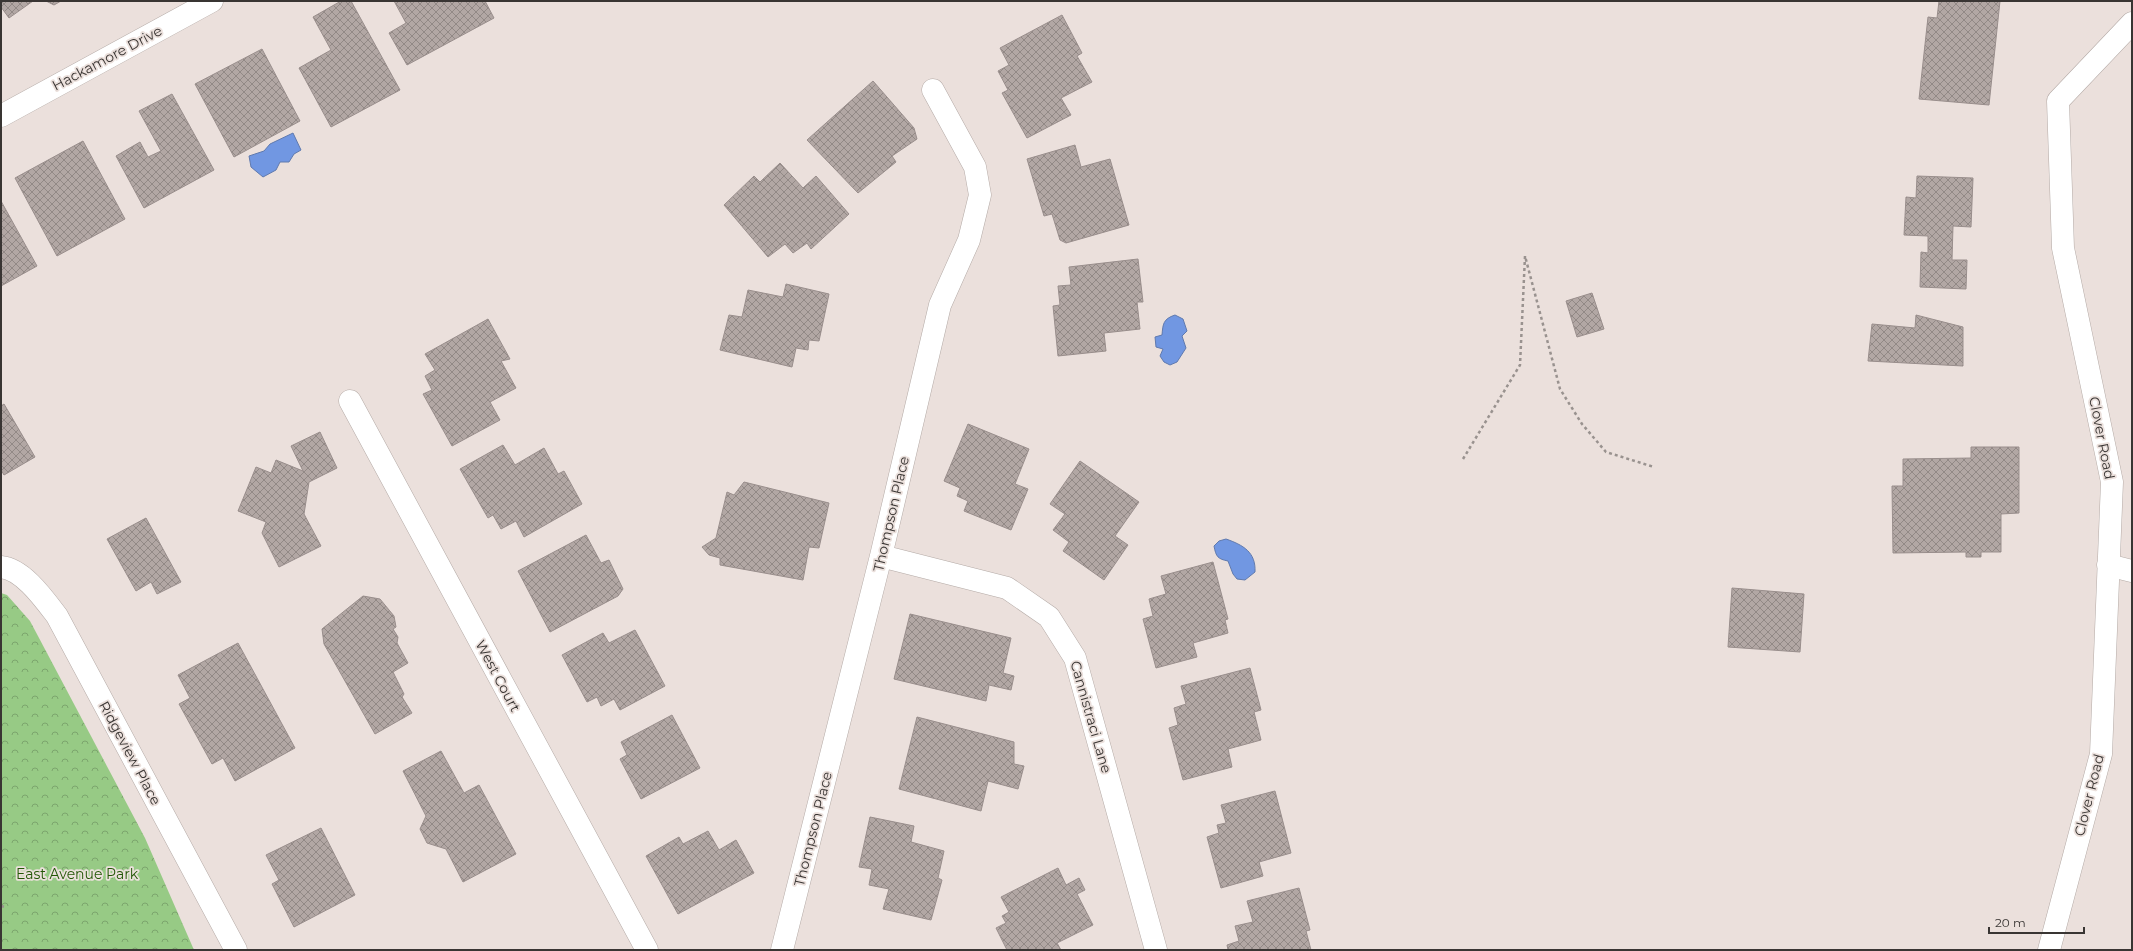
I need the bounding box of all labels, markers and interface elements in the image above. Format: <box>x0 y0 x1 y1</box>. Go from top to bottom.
street label: Hackamore Drive <box>49 21 165 95</box>
street label: Clover Road <box>2085 395 2119 481</box>
street label: Thompson Place <box>869 455 913 573</box>
street label: West Court <box>472 637 525 715</box>
street label: Cannistraci Lane <box>1066 659 1116 775</box>
street label: Ridgeview Place <box>95 698 165 808</box>
street label: Clover Road <box>2070 752 2108 838</box>
street label: Thompson Place <box>790 770 836 888</box>
park label: East Avenue Park <box>16 865 139 883</box>
scale bar <box>1989 909 2084 935</box>
text: 20 m <box>1995 915 2026 930</box>

